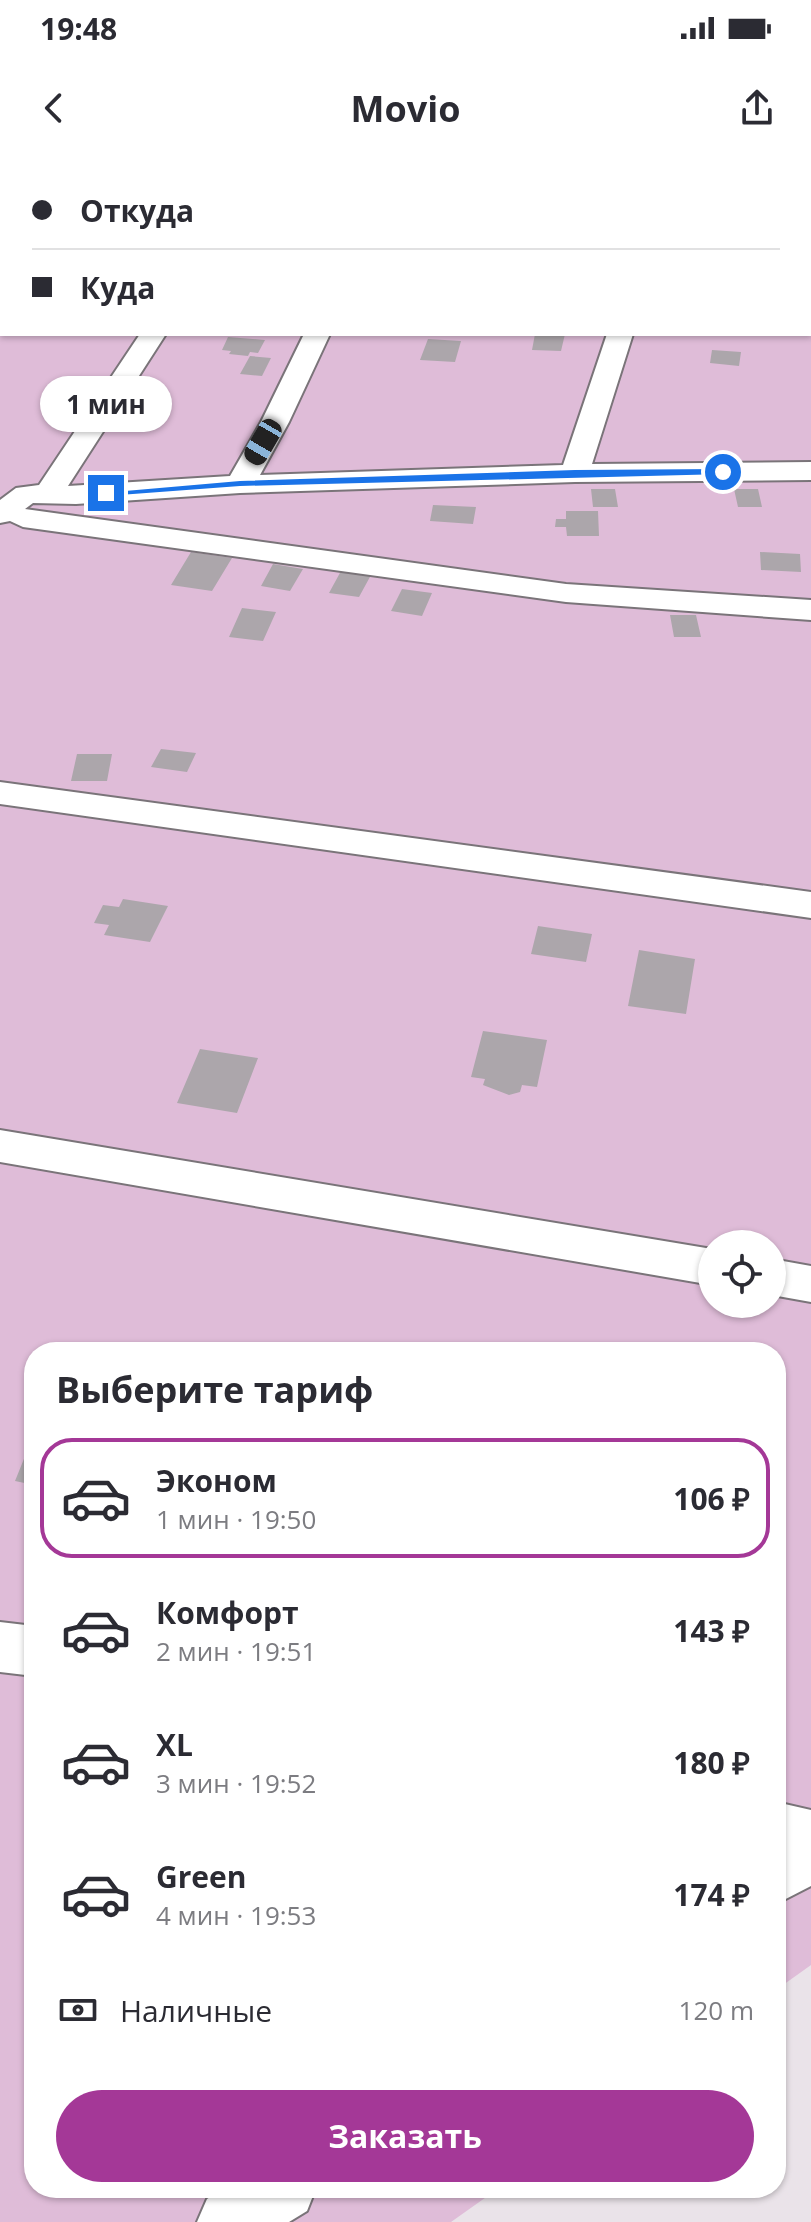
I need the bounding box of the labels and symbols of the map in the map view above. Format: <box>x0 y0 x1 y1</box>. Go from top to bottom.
callout: 1 мин <box>40 377 172 433</box>
car <box>241 415 285 469</box>
route start <box>705 454 741 490</box>
route end <box>88 475 124 511</box>

